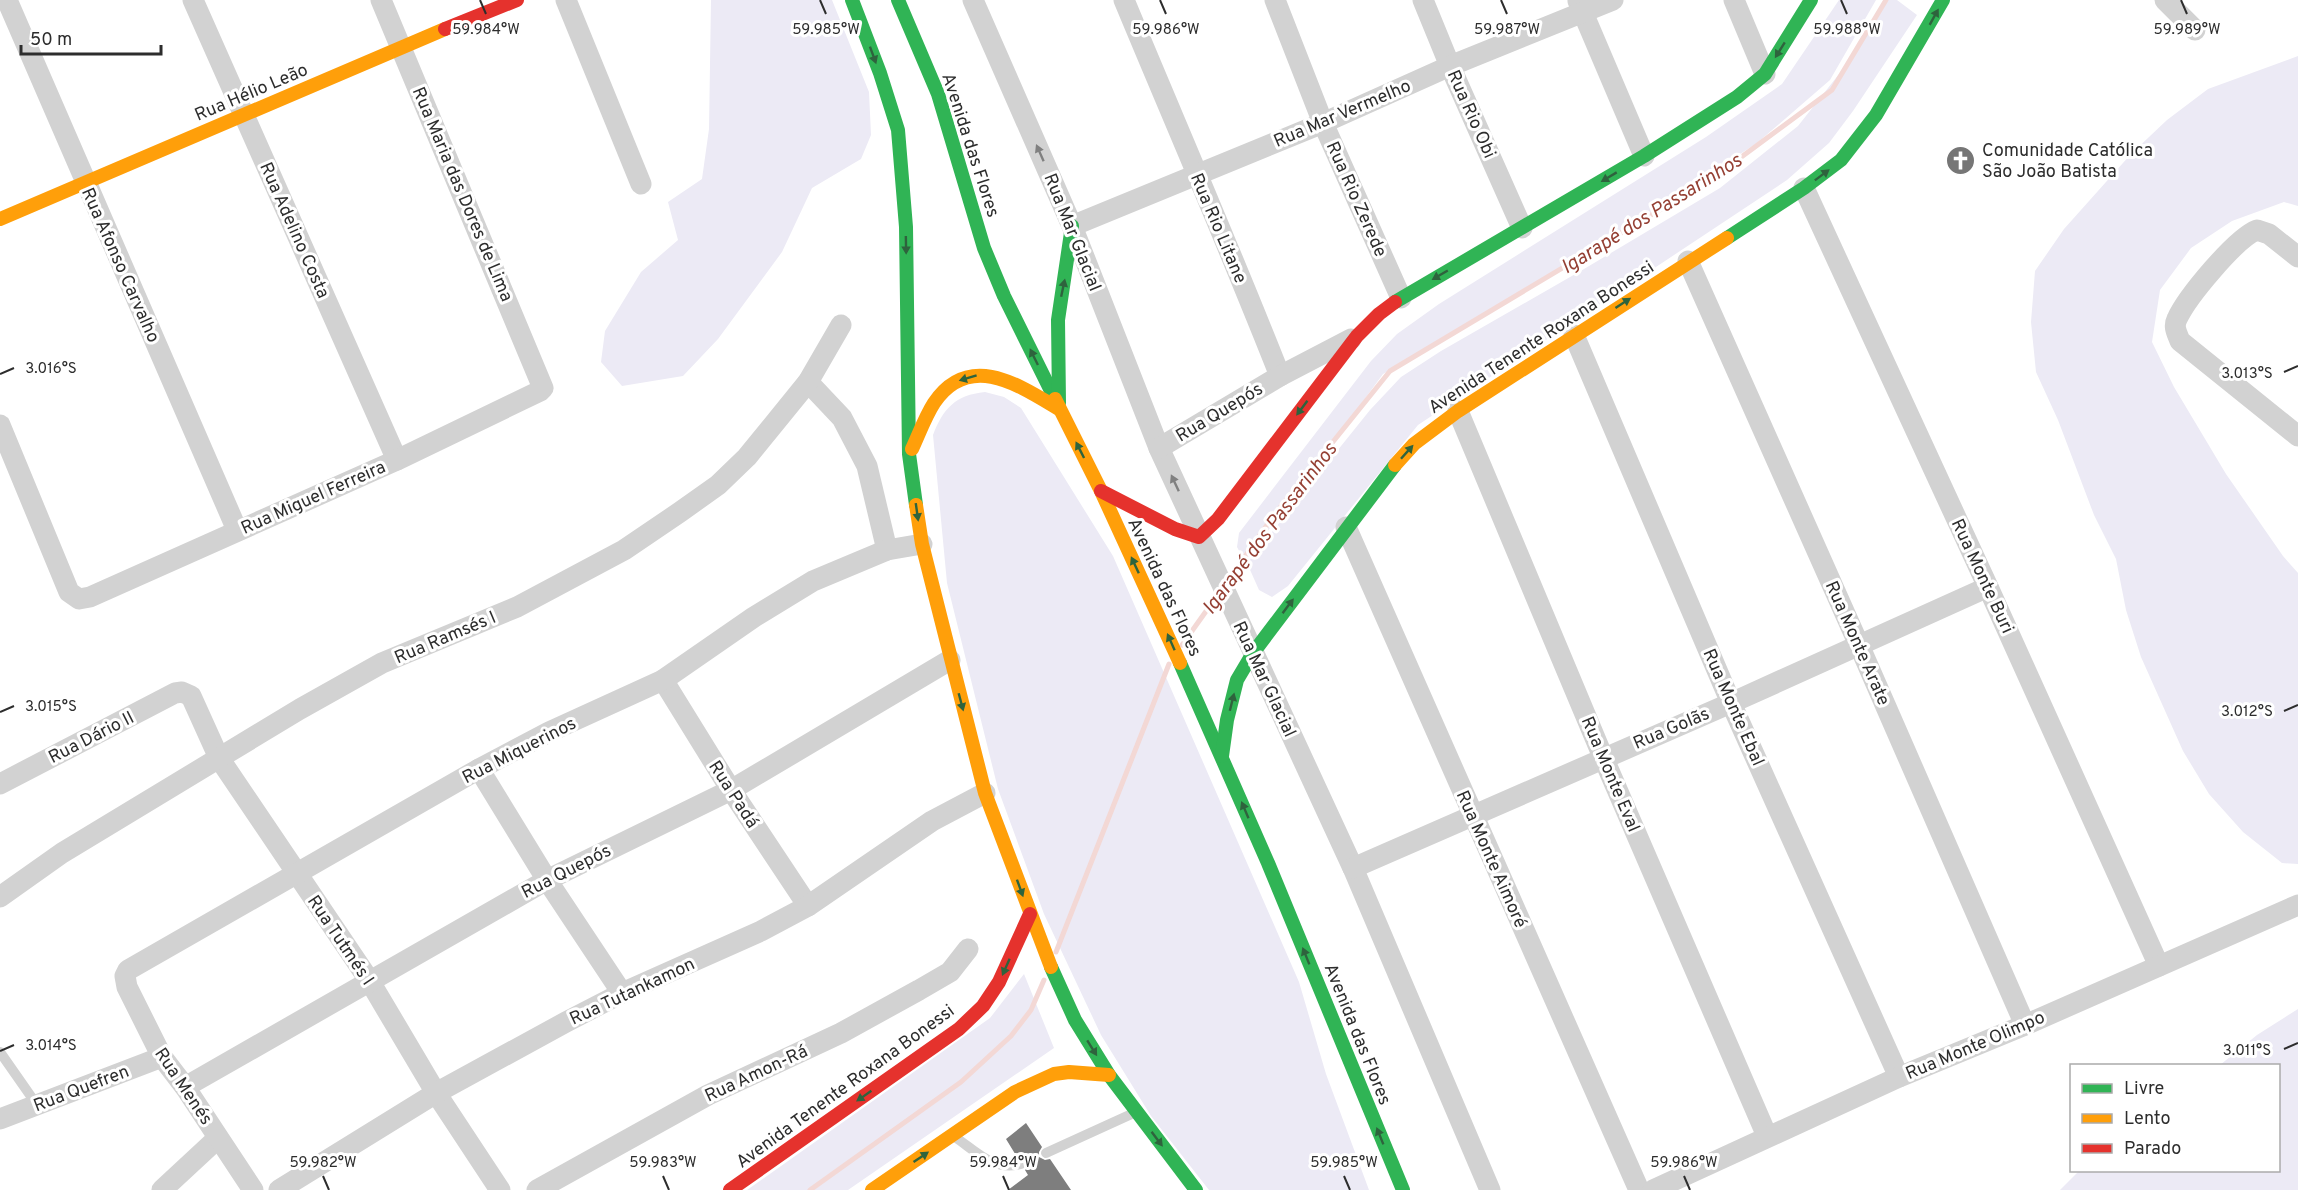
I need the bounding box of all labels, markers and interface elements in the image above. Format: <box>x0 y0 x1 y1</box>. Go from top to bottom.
one-way arrow <box>1928 9 1939 25</box>
scale bar <box>21 18 160 56</box>
text: 59.984°W <box>452 21 520 40</box>
text: 59.985°W <box>792 21 860 40</box>
text: 59.986°W <box>1132 21 1200 40</box>
text: 59.987°W <box>1474 21 1540 40</box>
text: 59.988°W <box>1813 21 1881 40</box>
text: 59.989°W <box>2153 21 2221 40</box>
text: 50 m <box>30 29 72 52</box>
one-way arrow <box>1775 42 1786 58</box>
one-way arrow <box>869 46 879 64</box>
street label: Rua Hélio Leão <box>192 59 312 128</box>
street label: Rua Rio Obi <box>1441 67 1500 162</box>
street label: Avenida das Flores <box>935 70 1004 221</box>
street label: Rua Mar Vermelho <box>1270 75 1415 154</box>
street label: Rua Maria das Dores de Lima <box>406 84 517 305</box>
street label: Rua Rio Zerede <box>1320 138 1391 261</box>
place label: Comunidade Católica São João Batista <box>1982 140 2153 184</box>
one-way arrow <box>1035 144 1045 162</box>
church icon: Comunidade Católica São João Batista <box>1945 144 1977 176</box>
water label: Igarapé dos Passarinhos <box>1557 148 1748 281</box>
street label: Rua Adelino Costa <box>253 159 334 302</box>
one-way arrow <box>1814 169 1829 181</box>
street label: Rua Mar Glacial <box>1038 170 1106 295</box>
street label: Rua Rio Litane <box>1184 170 1251 287</box>
one-way arrow <box>1600 172 1617 182</box>
street label: Rua Afonso Carvalho <box>75 185 164 347</box>
one-way arrow <box>901 236 911 255</box>
street label: Avenida Tenente Roxana Bonessi <box>1425 257 1659 420</box>
one-way arrow <box>1431 270 1448 280</box>
one-way arrow <box>1059 278 1068 297</box>
one-way arrow <box>1615 298 1631 309</box>
one-way arrow <box>1029 348 1038 365</box>
text: 3.016°S <box>25 360 77 379</box>
text: 3.013°S <box>2221 365 2273 384</box>
one-way arrow <box>959 374 977 383</box>
street label: Rua Quepós <box>1172 378 1268 448</box>
one-way arrow <box>1296 401 1308 416</box>
water label: Igarapé dos Passarinhos <box>1197 437 1344 620</box>
one-way arrow <box>1075 442 1085 459</box>
one-way arrow <box>1400 444 1414 459</box>
street label: Rua Miguel Ferreira <box>238 456 389 541</box>
one-way arrow <box>1170 475 1179 492</box>
one-way arrow <box>913 503 922 522</box>
street label: Avenida das Flores <box>1121 515 1206 661</box>
street label: Rua Monte Buri <box>1945 516 2018 638</box>
one-way arrow <box>1130 556 1139 573</box>
street label: Rua Monte Arate <box>1819 578 1894 710</box>
one-way arrow <box>1282 598 1294 614</box>
street label: Rua Ramsés I <box>391 607 500 670</box>
street label: Rua Mar Glacial <box>1227 618 1301 741</box>
one-way arrow <box>1166 634 1175 651</box>
street label: Rua Monte Ebal <box>1697 645 1769 770</box>
one-way arrow <box>957 693 966 711</box>
one-way arrow <box>1227 693 1237 711</box>
text: 3.015°S <box>25 698 77 717</box>
street label: Rua Golãs <box>1630 703 1713 756</box>
text: 3.012°S <box>2221 703 2273 722</box>
street label: Rua Dário II <box>45 707 138 770</box>
street label: Rua Miquerinos <box>459 713 581 790</box>
street label: Rua Monte Eval <box>1575 713 1644 836</box>
street label: Rua Padá <box>702 757 763 833</box>
street label: Rua Monte Aimoré <box>1450 787 1531 932</box>
one-way arrow <box>1240 800 1250 818</box>
street label: Rua Quepós <box>518 840 615 905</box>
one-way arrow <box>1016 879 1025 897</box>
street label: Rua Tutmés I <box>301 891 378 990</box>
one-way arrow <box>1301 946 1311 964</box>
street label: Rua Tutankamon <box>566 953 699 1031</box>
one-way arrow <box>1000 958 1010 976</box>
street label: Avenida das Flores <box>1318 961 1395 1109</box>
street label: Avenida Tenente Roxana Bonessi <box>732 1000 960 1174</box>
street label: Rua Monte Olimpo <box>1903 1007 2049 1086</box>
text: 3.014°S <box>25 1037 77 1056</box>
street label: Rua Amon-Rá <box>701 1040 812 1108</box>
one-way arrow <box>1086 1040 1097 1056</box>
text: 3.011°S <box>2223 1042 2271 1061</box>
street label: Rua Menés <box>148 1044 217 1130</box>
street label: Rua Quefren <box>30 1061 133 1118</box>
legend <box>2070 1064 2280 1172</box>
text: Livre <box>2124 1078 2164 1101</box>
one-way arrow <box>856 1090 872 1101</box>
text: Lento <box>2124 1108 2170 1131</box>
one-way arrow <box>1375 1127 1384 1145</box>
one-way arrow <box>1151 1131 1163 1146</box>
text: Parado <box>2124 1138 2181 1161</box>
one-way arrow <box>912 1151 928 1163</box>
text: 59.982°W <box>289 1154 357 1173</box>
text: 59.983°W <box>629 1154 697 1173</box>
text: 59.984°W <box>969 1154 1037 1173</box>
text: 59.985°W <box>1310 1154 1378 1173</box>
text: 59.986°W <box>1650 1154 1718 1173</box>

